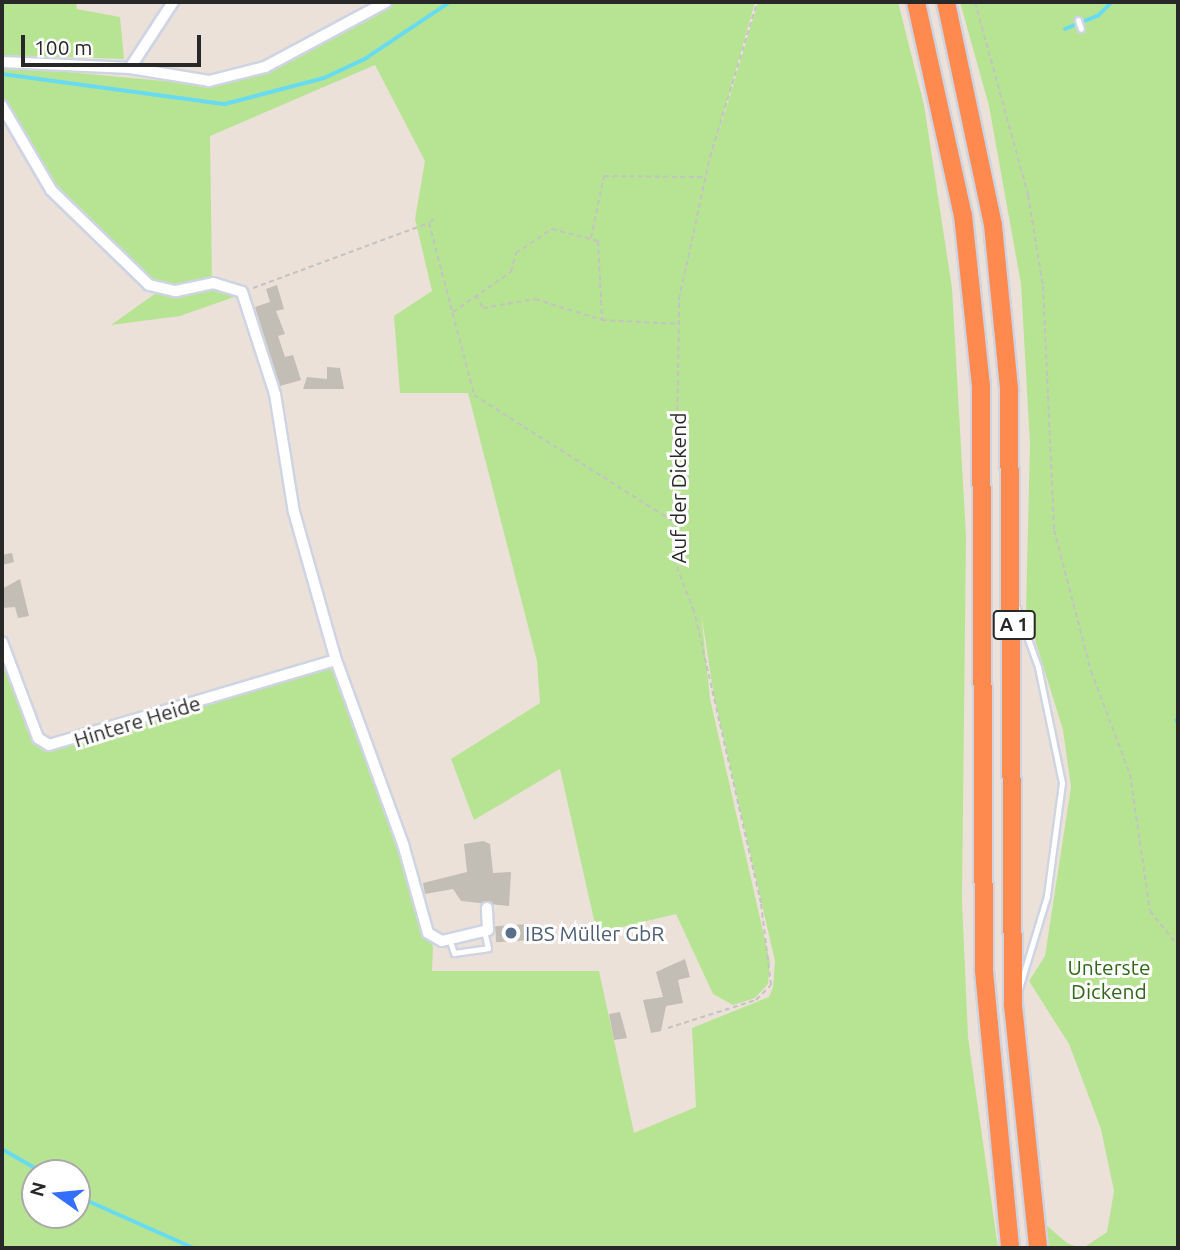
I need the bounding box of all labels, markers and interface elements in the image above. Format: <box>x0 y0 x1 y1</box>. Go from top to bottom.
scale bar <box>24 21 205 65</box>
text: 100 m <box>34 35 92 59</box>
street label: Auf der Dickend <box>665 413 691 563</box>
road number: A 1 <box>991 610 1037 640</box>
street label: Hintere Heide <box>71 690 203 752</box>
place label: IBS Müller GbR <box>525 920 664 946</box>
marker: IBS Müller GbR <box>503 925 519 941</box>
park label: Unterste Dickend <box>1067 954 1151 1004</box>
north arrow <box>21 1159 91 1229</box>
text: N <box>25 1179 50 1199</box>

